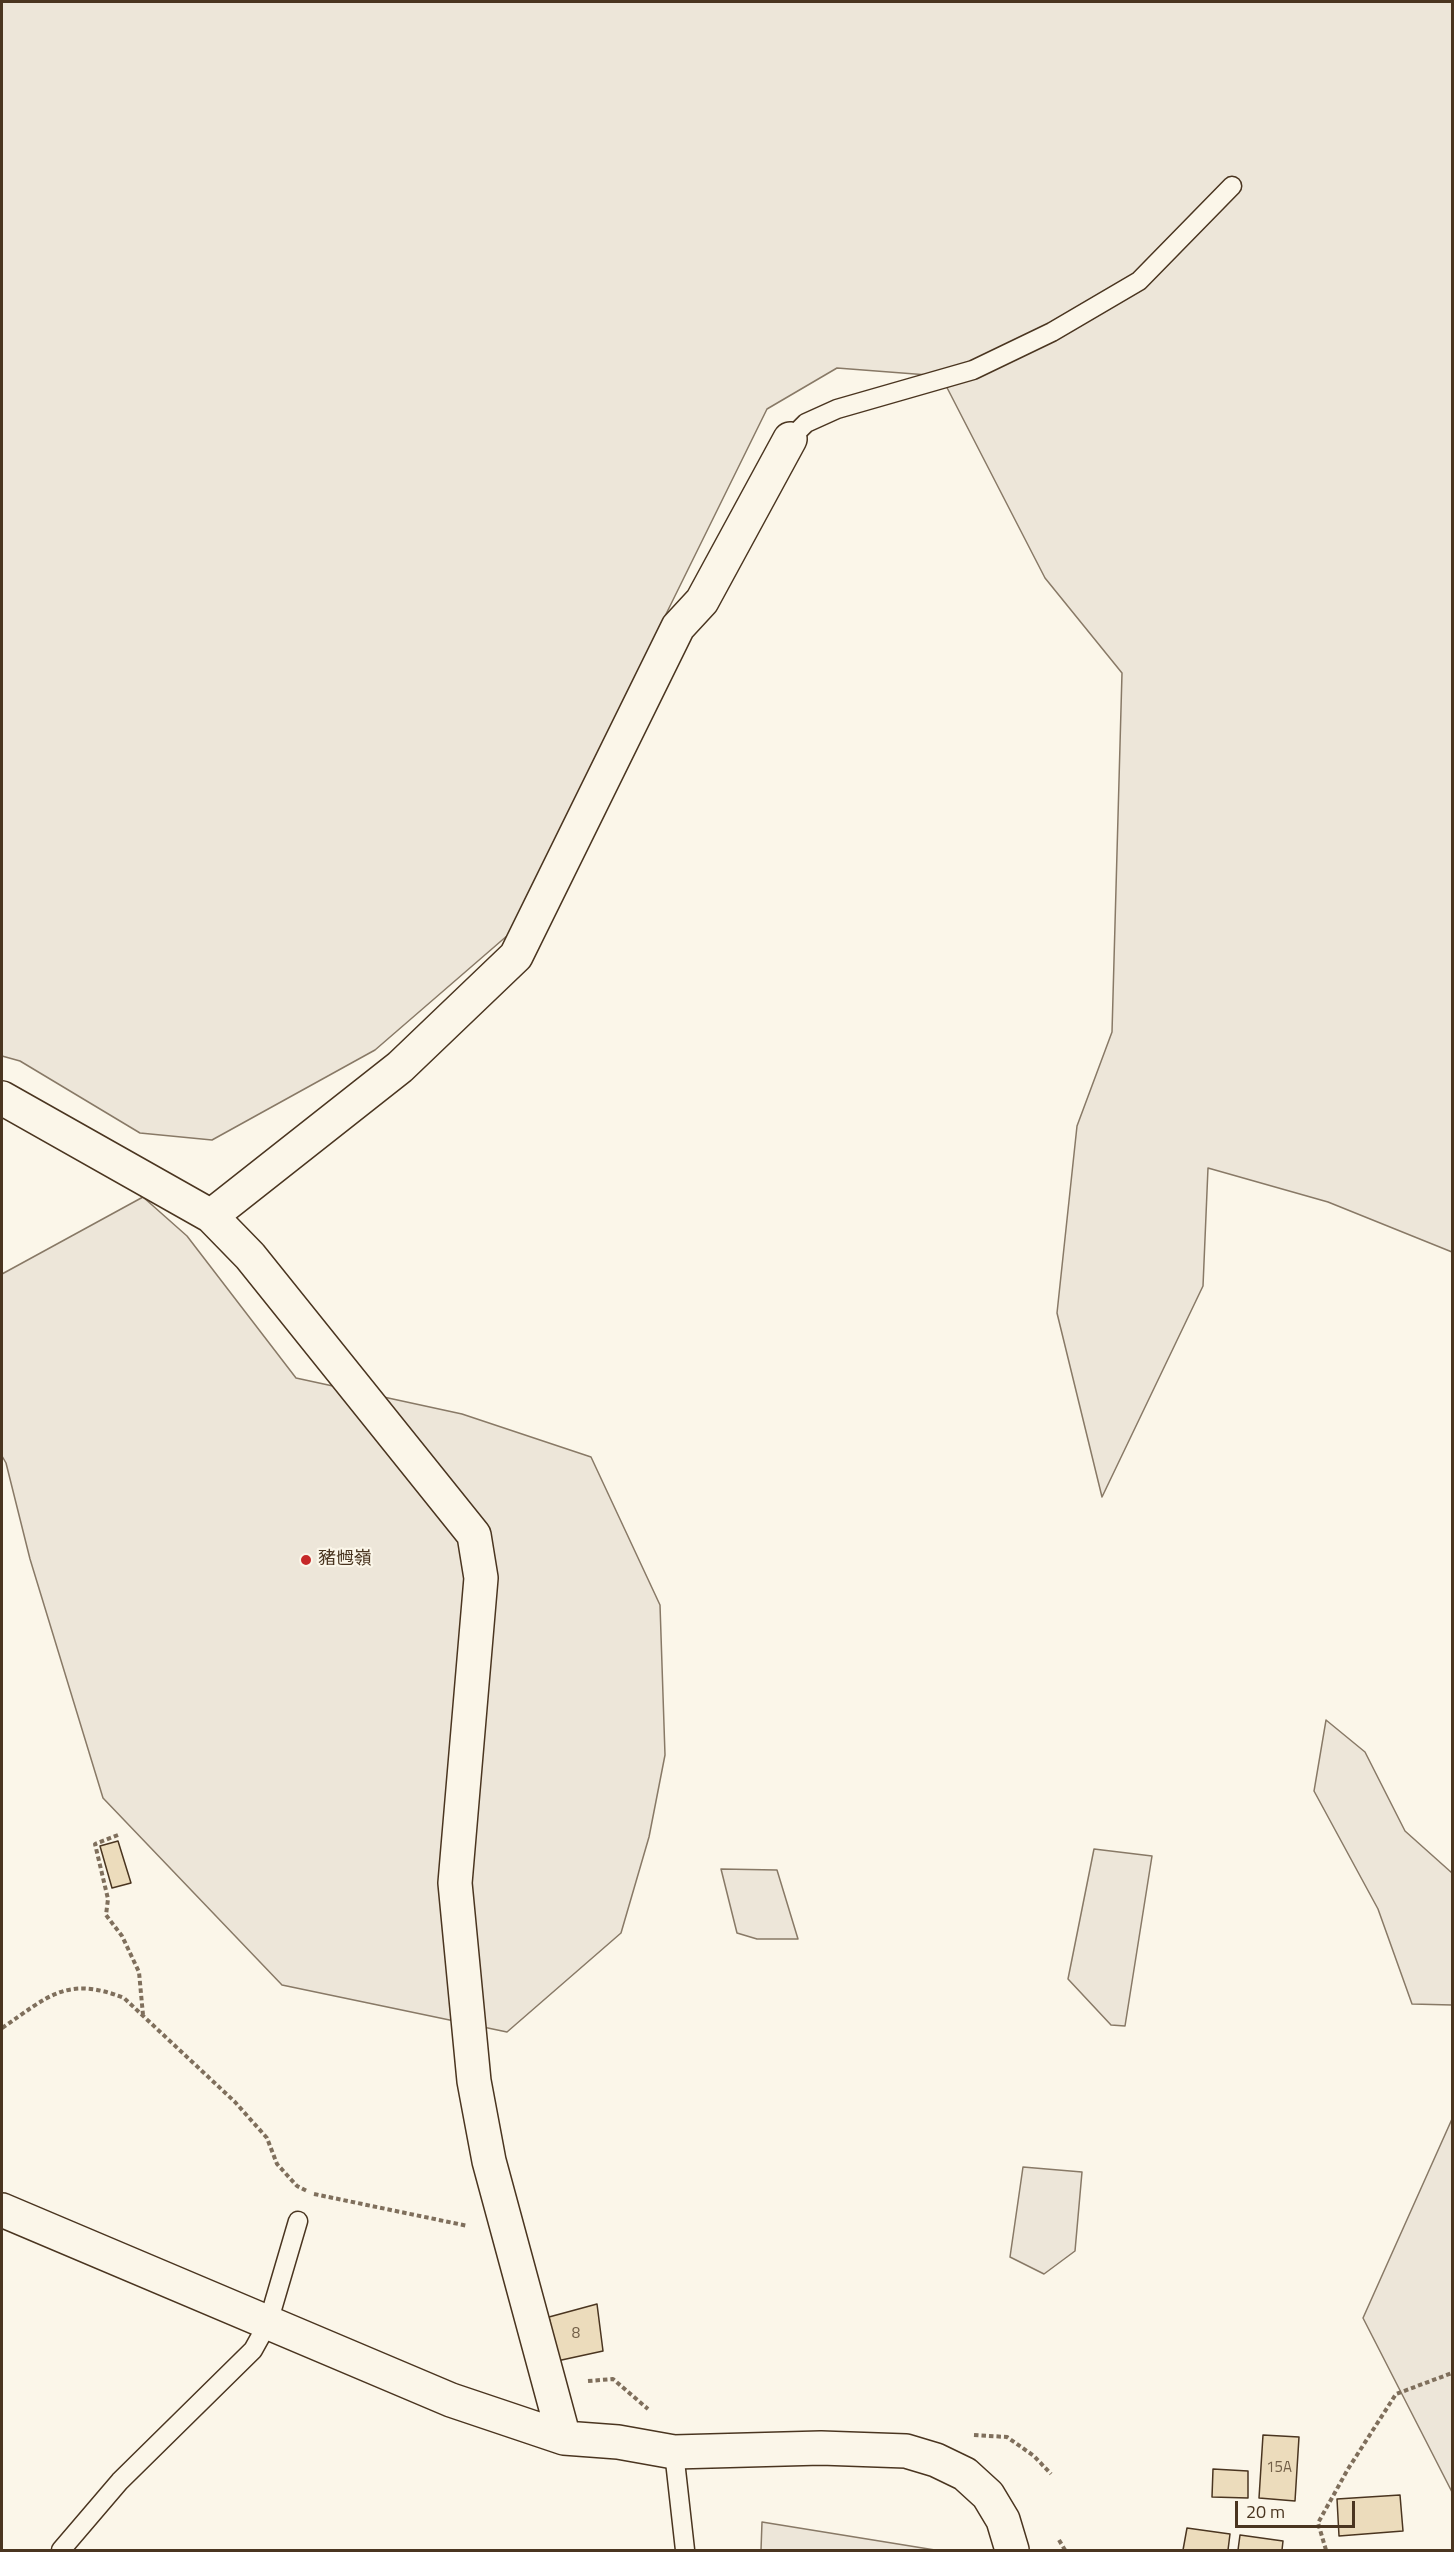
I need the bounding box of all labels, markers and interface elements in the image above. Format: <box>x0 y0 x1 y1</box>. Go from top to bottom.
place label: 豬乸嶺 <box>318 1549 372 1571</box>
marker: 豬乸嶺 <box>299 1553 313 1567</box>
house number: 8 <box>572 2325 580 2343</box>
house number: 15A <box>1266 2459 1292 2477</box>
scale bar <box>1238 2489 1358 2527</box>
text: 20 m <box>1246 2498 1285 2525</box>

